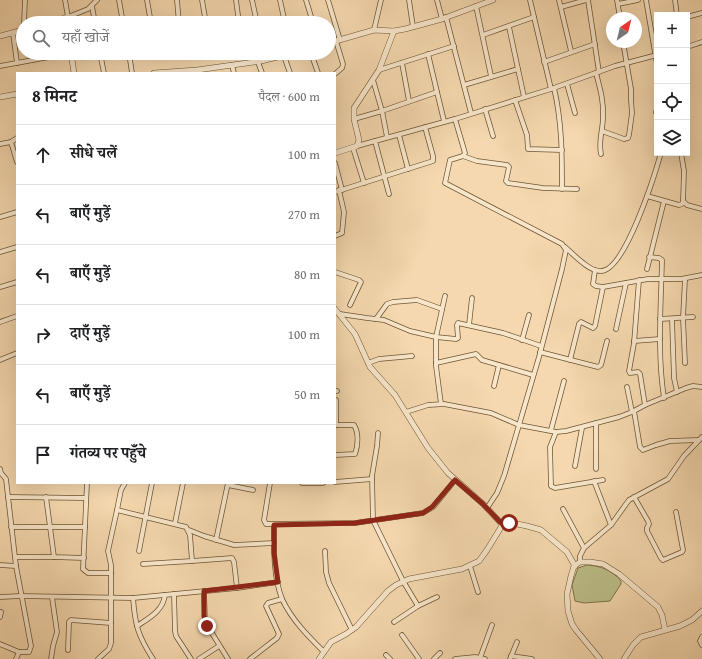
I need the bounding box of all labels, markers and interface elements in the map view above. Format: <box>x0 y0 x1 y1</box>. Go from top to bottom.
north arrow <box>606 12 642 48</box>
map controls <box>654 12 690 156</box>
button: + <box>654 12 690 48</box>
search box <box>16 16 336 60</box>
text: यहाँ खोजें <box>62 26 109 47</box>
icon: search <box>30 27 52 49</box>
button: − <box>654 48 690 84</box>
text: 8 मिनट <box>32 83 77 108</box>
button: locate <box>654 84 690 120</box>
text: पैदल · 600 m <box>259 87 320 106</box>
button: layers <box>654 120 690 156</box>
text: सीधे चलें <box>70 142 117 163</box>
icon: ahead <box>32 144 54 166</box>
text: 100 m <box>288 145 320 164</box>
text: बाएँ मुड़ें <box>70 202 111 223</box>
icon: left <box>32 204 54 226</box>
text: 270 m <box>288 205 320 224</box>
text: बाएँ मुड़ें <box>70 262 111 283</box>
icon: left <box>32 264 54 286</box>
text: 80 m <box>294 265 320 284</box>
text: दाएँ मुड़ें <box>70 322 110 343</box>
icon: right <box>32 324 54 346</box>
text: 100 m <box>288 325 320 344</box>
text: बाएँ मुड़ें <box>70 382 111 403</box>
icon: left <box>32 384 54 406</box>
text: 50 m <box>294 385 320 404</box>
text: गंतव्य पर पहुँचे <box>70 442 146 463</box>
icon: arrive <box>32 444 54 466</box>
route start <box>500 514 518 532</box>
route end <box>198 617 216 635</box>

